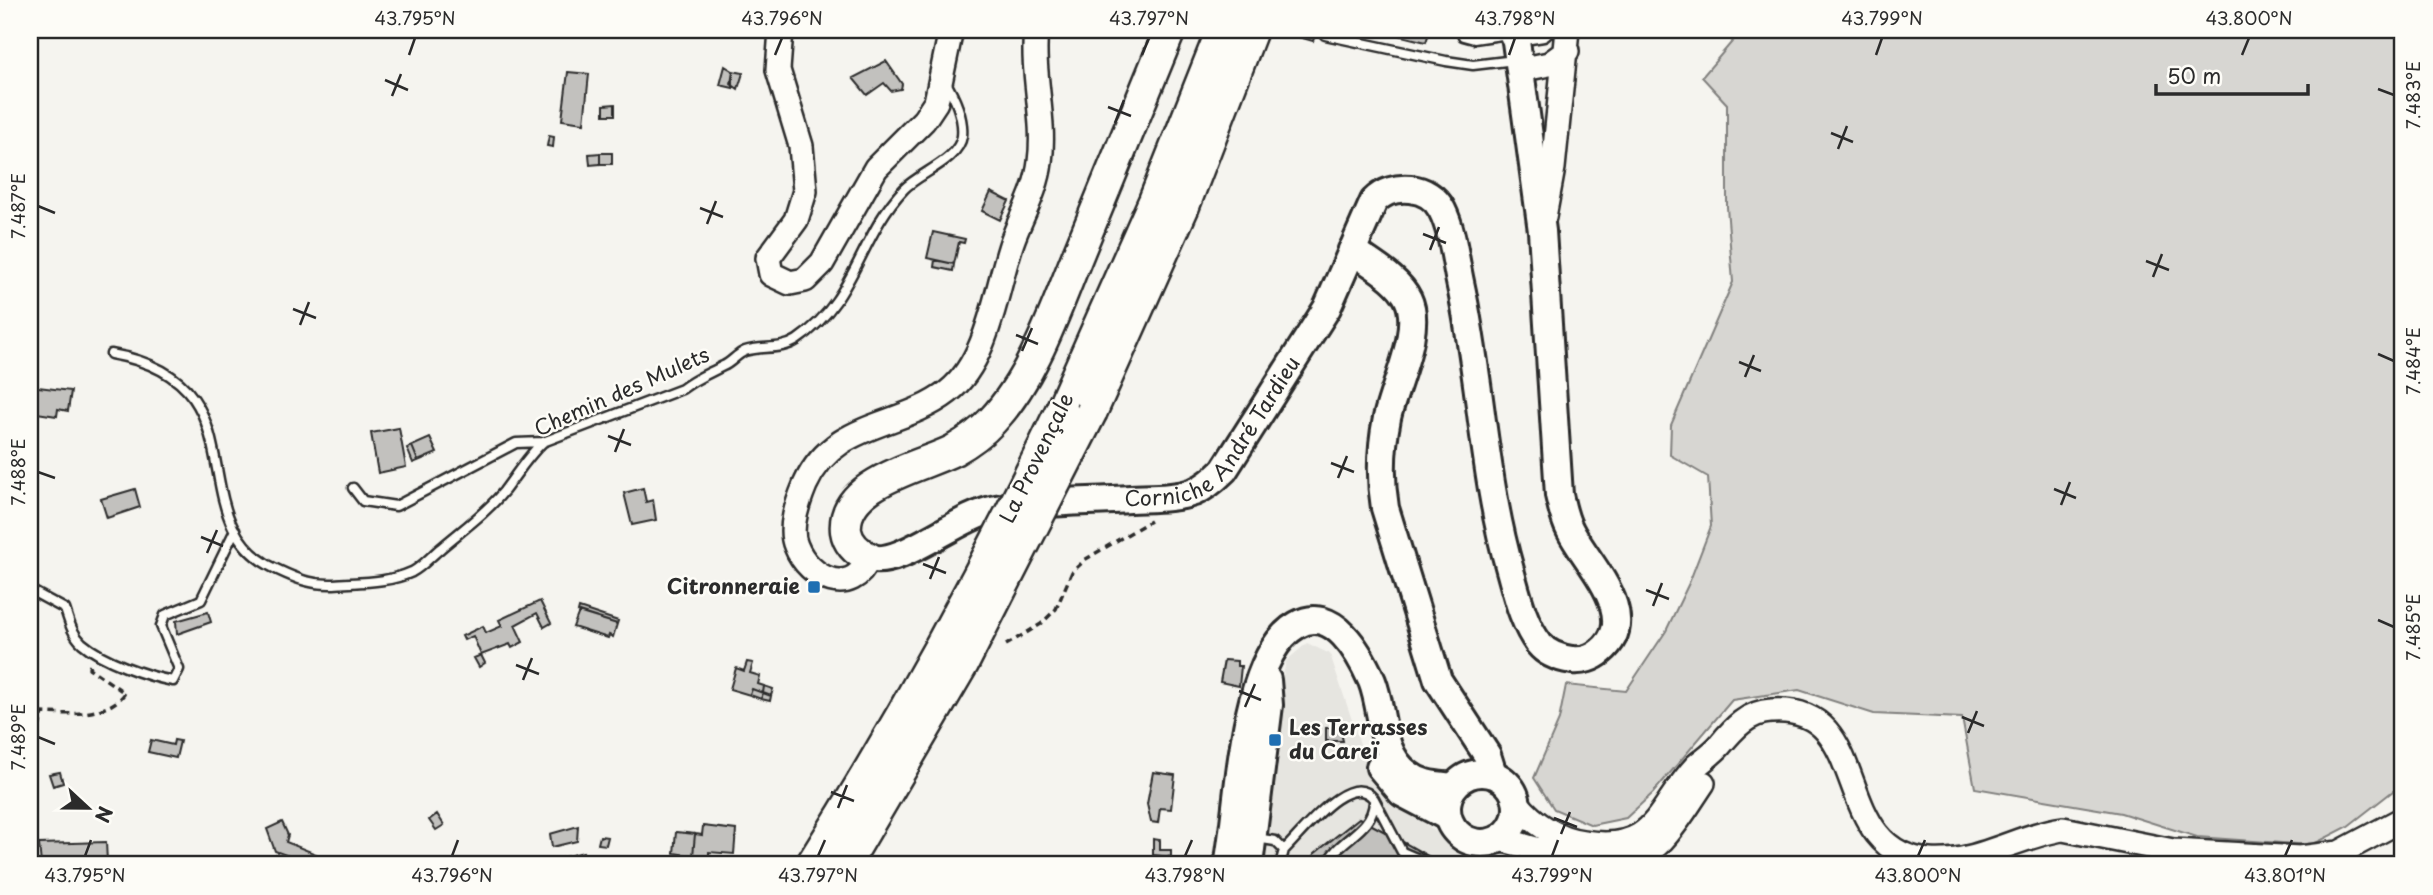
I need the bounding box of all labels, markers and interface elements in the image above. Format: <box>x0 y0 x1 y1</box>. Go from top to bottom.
text: 43.795°N <box>374 4 456 31</box>
text: 43.796°N <box>741 4 823 31</box>
text: 43.797°N <box>1109 4 1189 31</box>
text: 43.798°N <box>1474 4 1556 31</box>
text: 43.799°N <box>1841 4 1923 31</box>
text: 43.800°N <box>2205 4 2293 31</box>
scale bar <box>2156 52 2309 96</box>
text: 50 m <box>2167 59 2221 91</box>
text: 7.483°E <box>2399 61 2426 129</box>
text: 7.487°E <box>4 173 31 239</box>
text: 7.484°E <box>2399 327 2426 395</box>
street label: Chemin des Mulets <box>528 337 714 443</box>
street label: Corniche André Tardieu <box>1124 349 1307 513</box>
street label: La Provençale <box>990 387 1081 528</box>
text: 7.488°E <box>4 438 31 506</box>
place label: Citronneraie <box>667 569 800 601</box>
marker: Citronneraie <box>806 579 822 595</box>
text: 7.485°E <box>2399 593 2426 661</box>
text: 7.489°E <box>4 703 31 771</box>
place label: Les Terrasses du Careï <box>1289 710 1427 766</box>
marker: Les Terrasses du Careï <box>1267 732 1283 748</box>
north arrow <box>52 772 122 842</box>
text: N <box>89 803 120 827</box>
text: 43.795°N <box>44 861 126 888</box>
text: 43.796°N <box>411 861 493 888</box>
text: 43.797°N <box>778 861 858 888</box>
text: 43.798°N <box>1144 861 1226 888</box>
text: 43.799°N <box>1511 861 1593 888</box>
text: 43.800°N <box>1874 861 1962 888</box>
text: 43.801°N <box>2244 861 2326 888</box>

